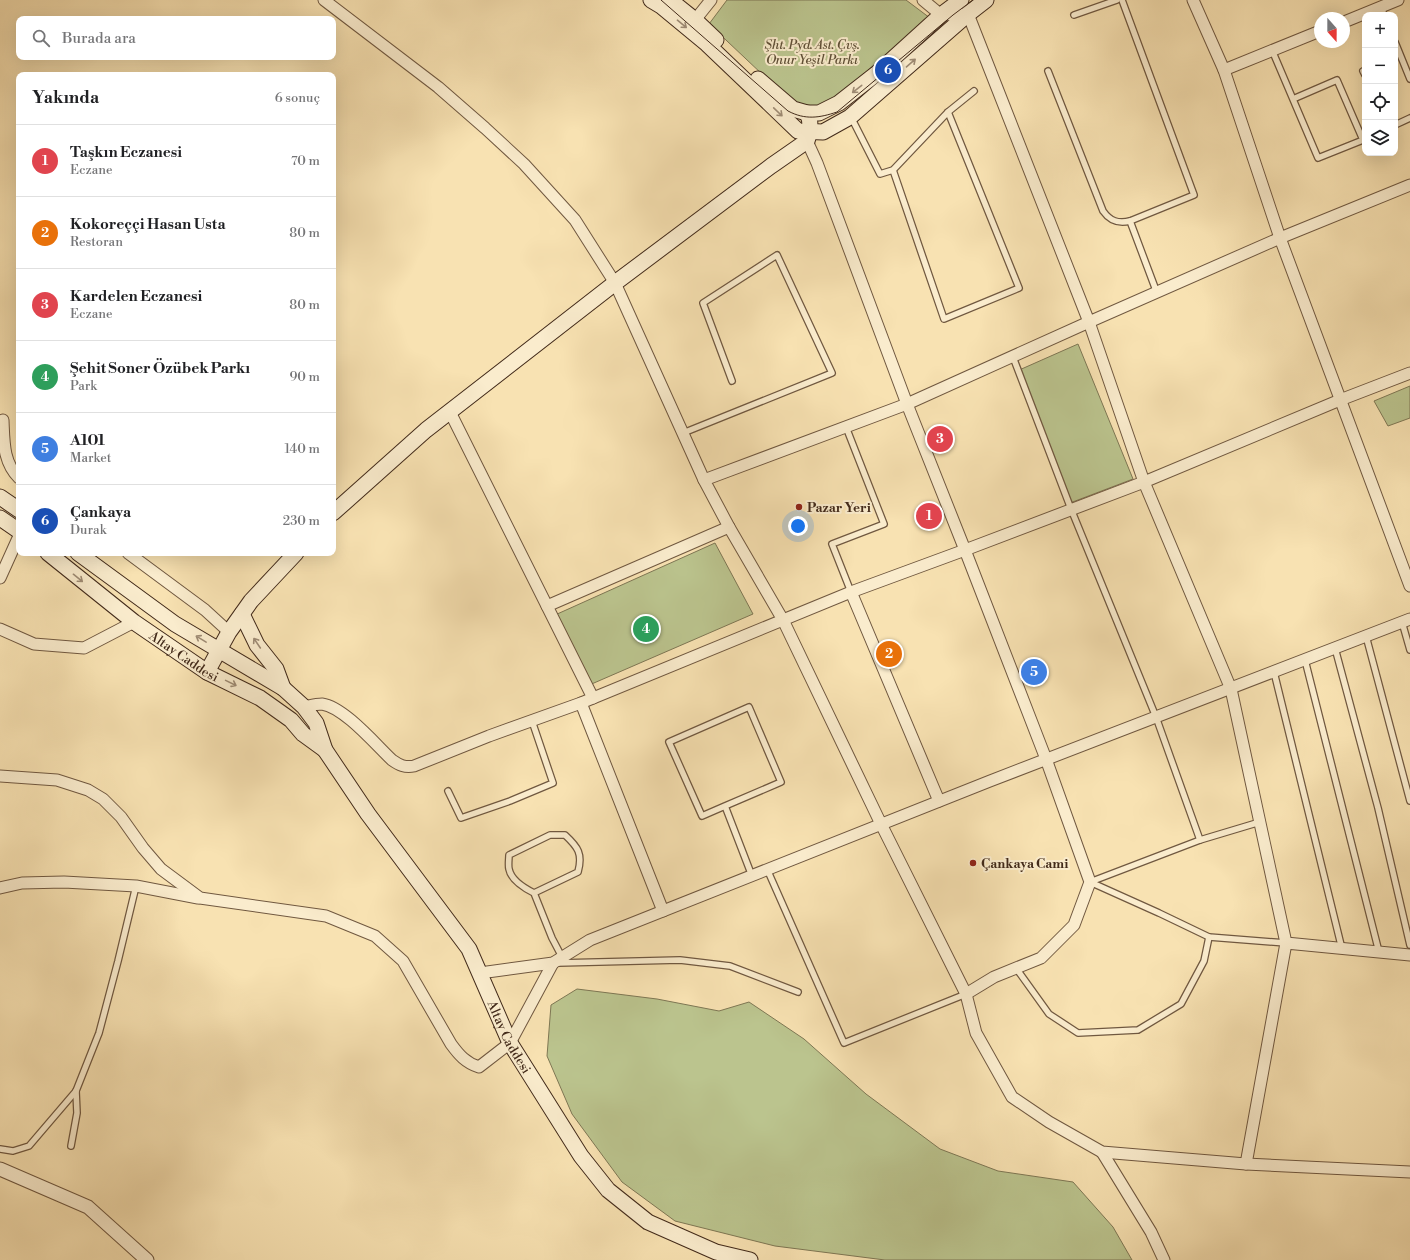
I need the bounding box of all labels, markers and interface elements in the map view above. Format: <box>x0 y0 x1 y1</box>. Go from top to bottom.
north arrow <box>1314 12 1350 48</box>
map controls <box>1362 12 1398 156</box>
button: + <box>1362 12 1398 48</box>
search box <box>16 16 336 60</box>
one-way arrow <box>677 19 687 28</box>
icon: search <box>30 27 52 49</box>
text: Burada ara <box>62 29 136 48</box>
park label: Şht. Pyd. Ast. Çvş. Onur Yeşil Parkı <box>765 37 860 68</box>
button: − <box>1362 48 1398 84</box>
pin: 6 <box>875 55 901 85</box>
one-way arrow <box>906 59 917 68</box>
one-way arrow <box>851 84 862 93</box>
button: locate <box>1362 84 1398 120</box>
text: Yakında <box>32 87 99 109</box>
text: 6 sonuç <box>275 90 320 106</box>
one-way arrow <box>772 107 782 116</box>
button: layers <box>1362 120 1398 156</box>
text: Taşkın Eczanesi <box>70 143 182 162</box>
text: 1 <box>42 153 48 169</box>
text: 70 m <box>291 153 320 169</box>
text: Eczane <box>70 162 113 178</box>
text: Kokoreççi Hasan Usta <box>70 215 226 234</box>
text: 2 <box>41 225 49 241</box>
text: 80 m <box>289 225 320 241</box>
text: Restoran <box>70 234 123 250</box>
text: Kardelen Eczanesi <box>70 287 202 306</box>
text: 3 <box>41 297 49 313</box>
text: 80 m <box>289 297 320 313</box>
text: Eczane <box>70 306 113 322</box>
text: Şehit Soner Özübek Parkı <box>70 359 250 378</box>
text: 4 <box>41 369 49 385</box>
text: 90 m <box>289 369 320 385</box>
text: Park <box>70 378 97 394</box>
pin: 3 <box>927 424 953 454</box>
text: A101 <box>70 431 105 450</box>
text: 5 <box>41 441 49 457</box>
text: 140 m <box>284 441 320 457</box>
text: Market <box>70 450 111 466</box>
place label: Pazar Yeri <box>807 500 871 516</box>
pin: 1 <box>916 501 942 531</box>
marker: Pazar Yeri <box>794 502 804 512</box>
text: Çankaya <box>70 503 131 522</box>
text: 6 <box>41 513 49 529</box>
text: 230 m <box>283 513 320 529</box>
your location <box>788 516 808 536</box>
text: Durak <box>70 522 106 538</box>
one-way arrow <box>73 573 84 582</box>
pin: 4 <box>633 614 659 644</box>
street label: Altay Caddesi <box>145 627 221 685</box>
one-way arrow <box>195 635 207 643</box>
one-way arrow <box>253 638 261 649</box>
pin: 2 <box>876 639 902 669</box>
pin: 5 <box>1021 657 1047 687</box>
one-way arrow <box>225 680 237 687</box>
place label: Çankaya Cami <box>981 856 1068 872</box>
marker: Çankaya Cami <box>968 858 978 868</box>
street label: Altay Caddesi <box>483 997 534 1077</box>

